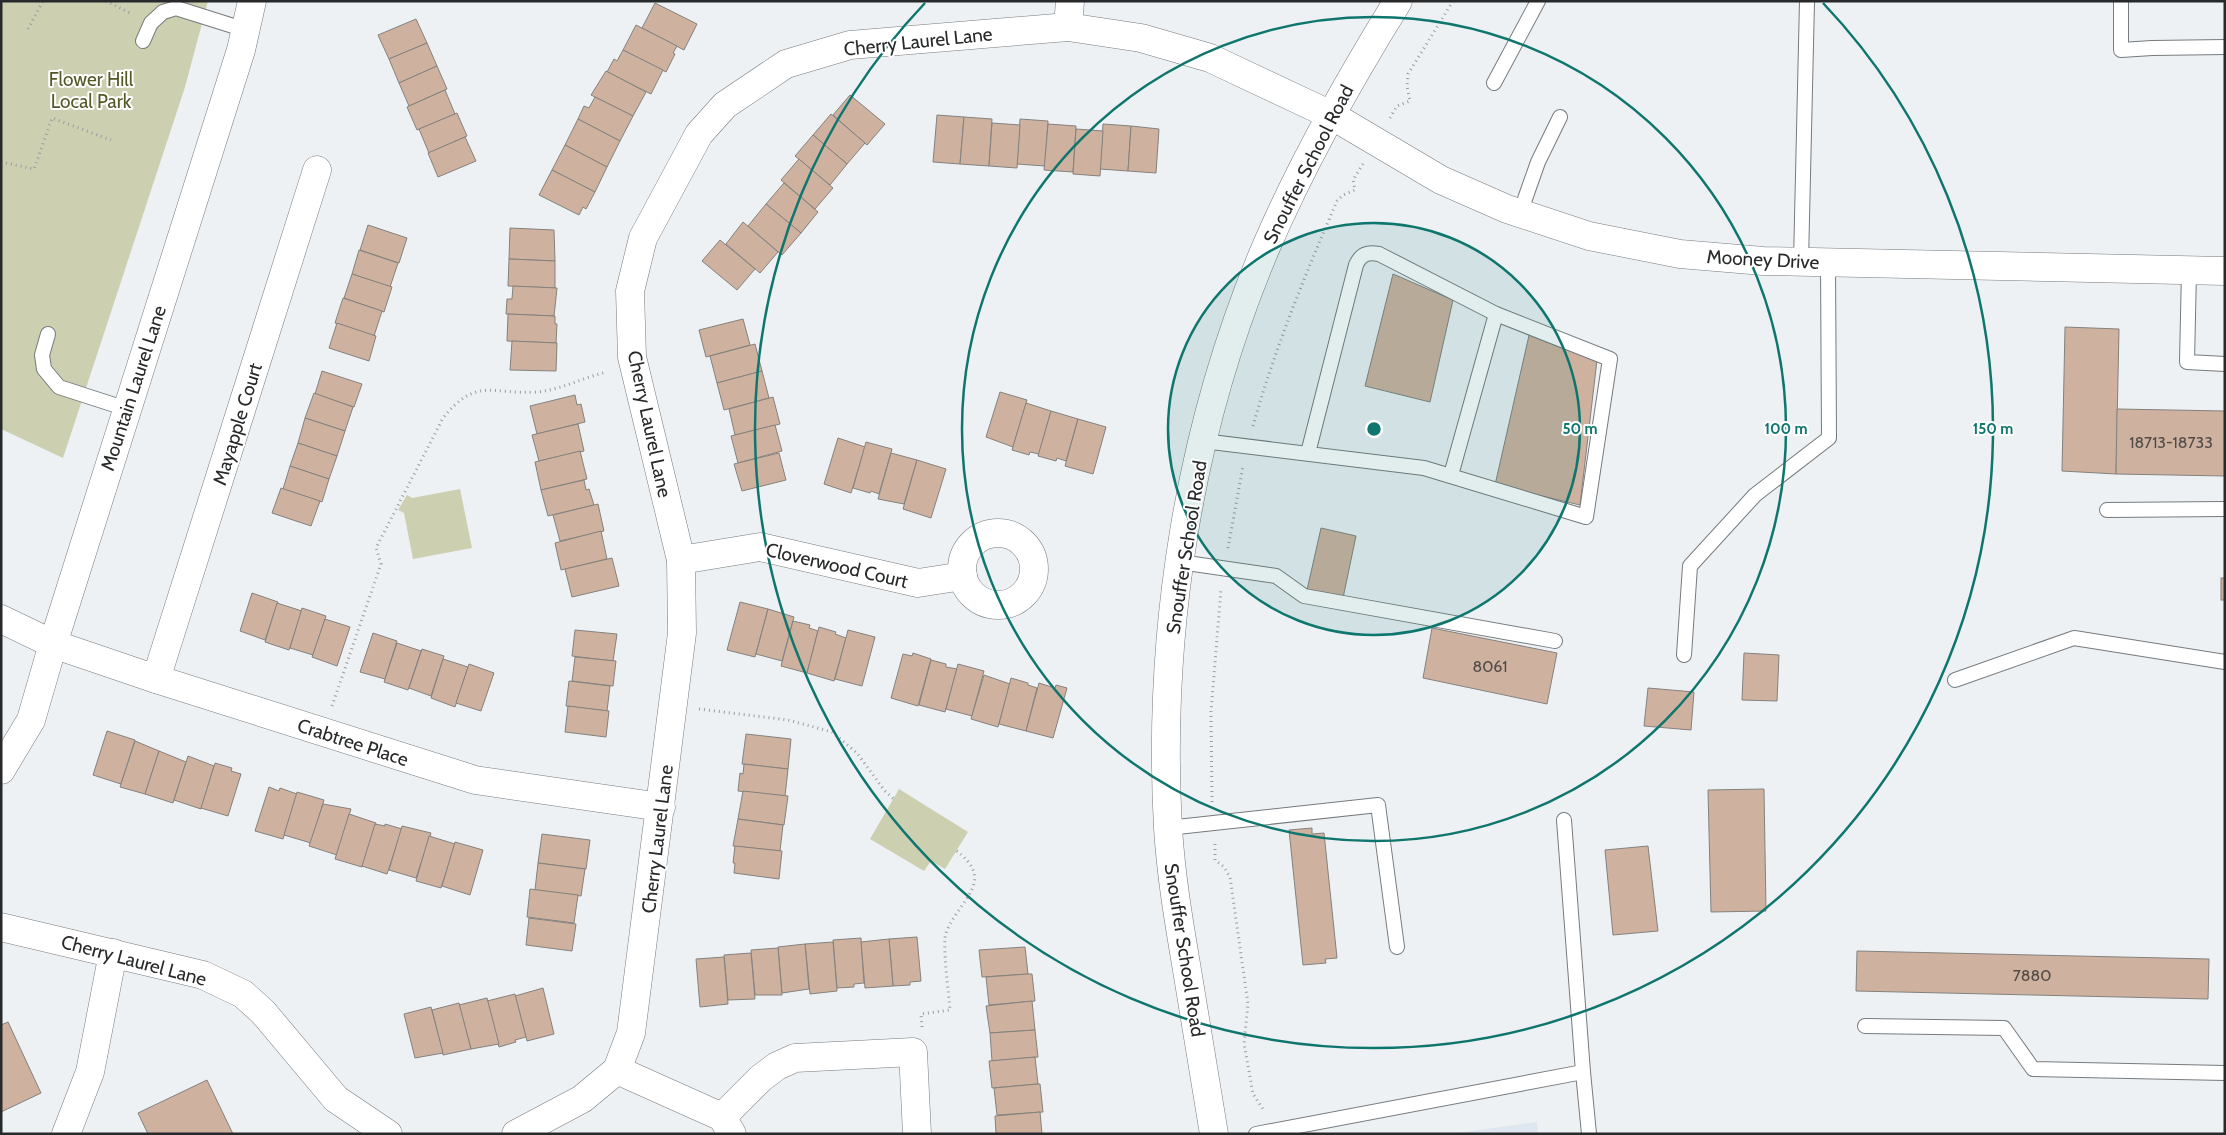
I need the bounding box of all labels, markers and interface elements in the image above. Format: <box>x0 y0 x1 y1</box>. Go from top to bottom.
street label: Cherry Laurel Lane <box>843 22 994 61</box>
park label: Flower Hill Local Park <box>49 68 134 113</box>
street label: Snouffer School Road <box>1258 81 1358 248</box>
street label: Mooney Drive <box>1706 245 1820 274</box>
street label: Mountain Laurel Lane <box>96 302 171 474</box>
street label: Cherry Laurel Lane <box>623 349 676 500</box>
street label: Mayapple Court <box>208 360 267 488</box>
centre of rings <box>1365 420 1383 438</box>
text: 50 m <box>1562 420 1598 438</box>
text: 100 m <box>1764 420 1808 438</box>
text: 150 m <box>1973 420 2013 438</box>
house number: 18713-18733 <box>2129 433 2213 452</box>
street label: Snouffer School Road <box>1161 459 1212 635</box>
street label: Cloverwood Court <box>764 538 911 593</box>
house number: 8061 <box>1472 657 1508 676</box>
street label: Crabtree Place <box>294 714 412 771</box>
street label: Cherry Laurel Lane <box>637 763 678 915</box>
street label: Snouffer School Road <box>1159 862 1210 1038</box>
street label: Cherry Laurel Lane <box>59 930 209 991</box>
house number: 7880 <box>2013 966 2051 985</box>

